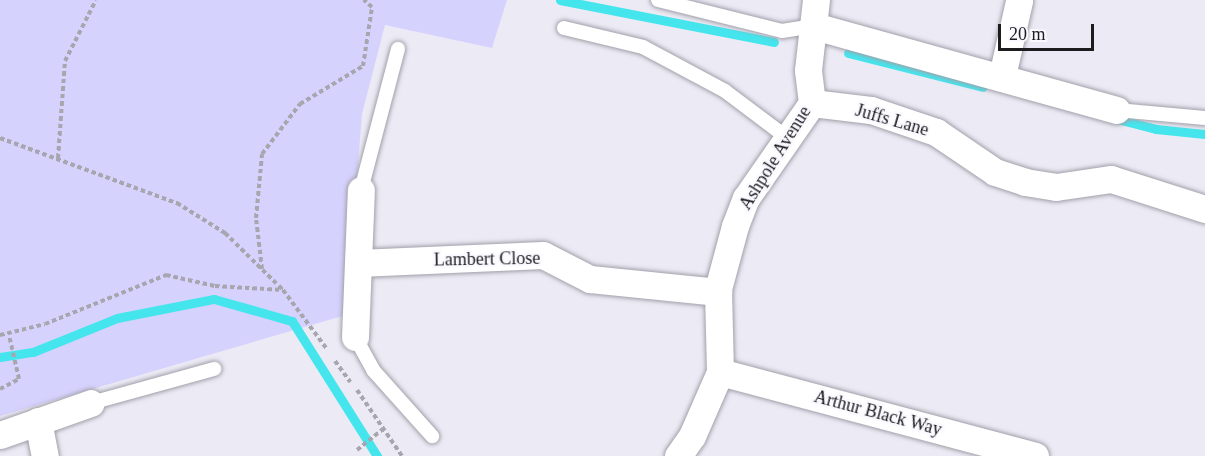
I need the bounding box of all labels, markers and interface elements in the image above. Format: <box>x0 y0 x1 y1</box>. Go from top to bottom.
scale bar <box>1001 12 1097 50</box>
text: 20 m <box>1009 24 1046 44</box>
street label: Juffs Lane <box>853 99 931 141</box>
street label: Ashpole Avenue <box>734 102 816 214</box>
street label: Lambert Close <box>434 247 540 271</box>
street label: Arthur Black Way <box>812 386 944 440</box>

